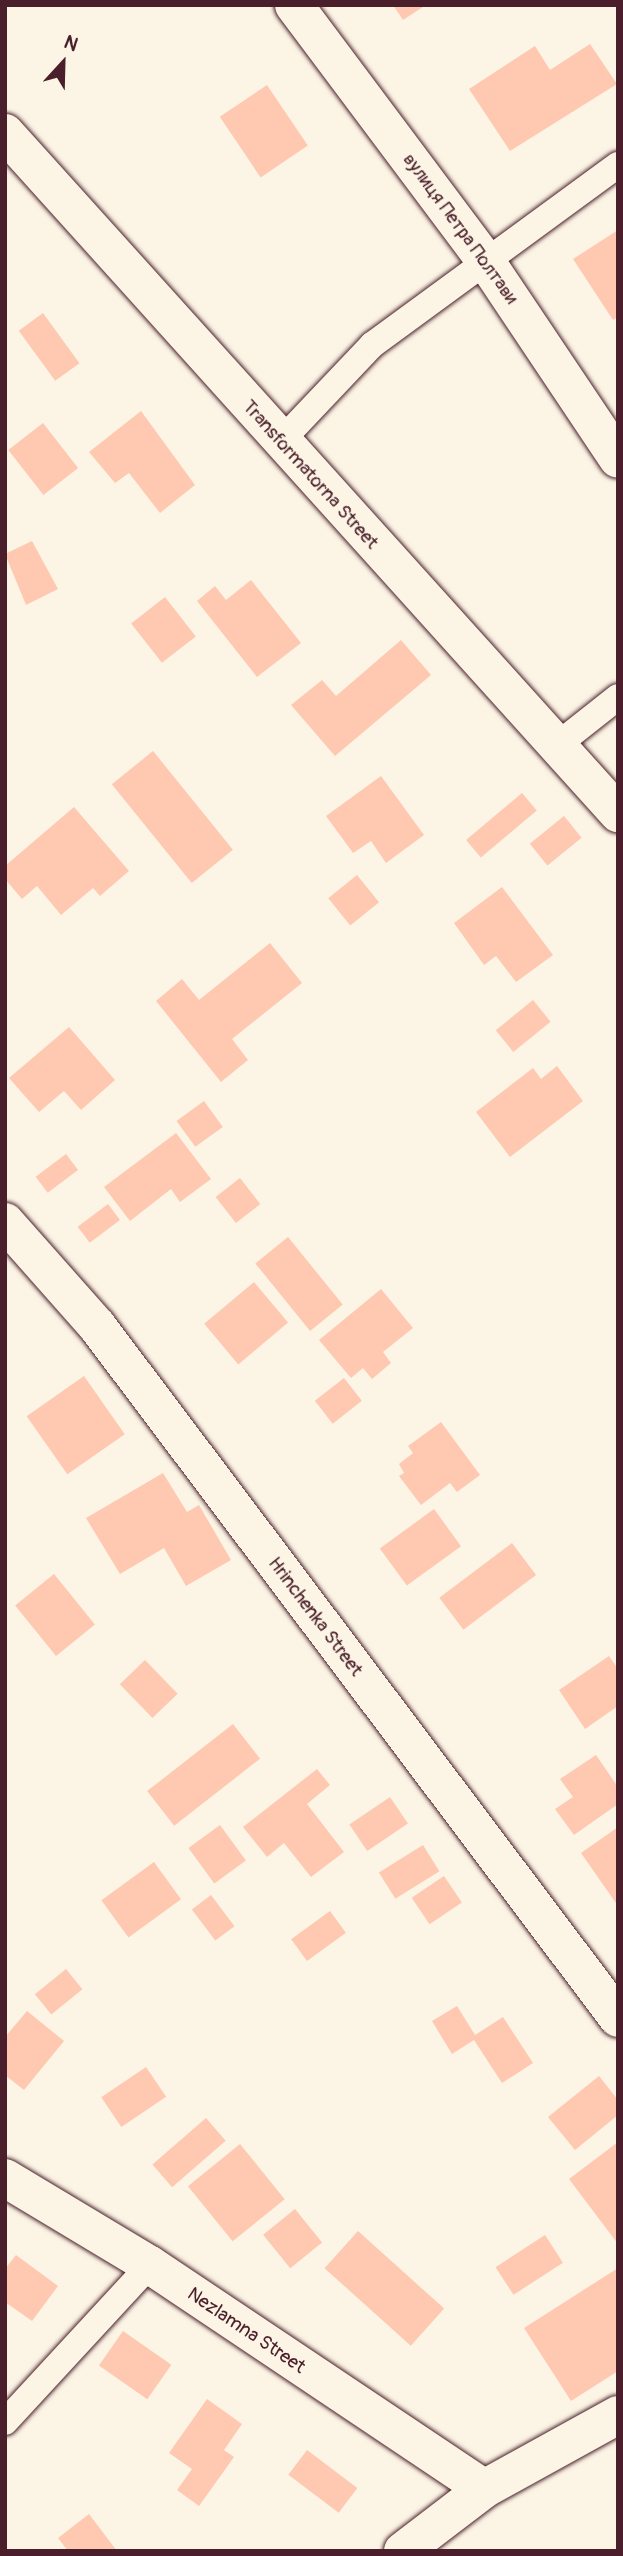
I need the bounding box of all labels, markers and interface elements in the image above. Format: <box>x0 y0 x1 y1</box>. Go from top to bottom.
north arrow <box>28 28 98 98</box>
text: N <box>60 30 81 57</box>
street label: вулиця Петра Полтави <box>398 149 522 309</box>
street label: Transformatorna Street <box>237 396 383 554</box>
street label: Hrinchenka Street <box>263 1553 367 1681</box>
street label: Nezlamna Street <box>183 2283 309 2379</box>

